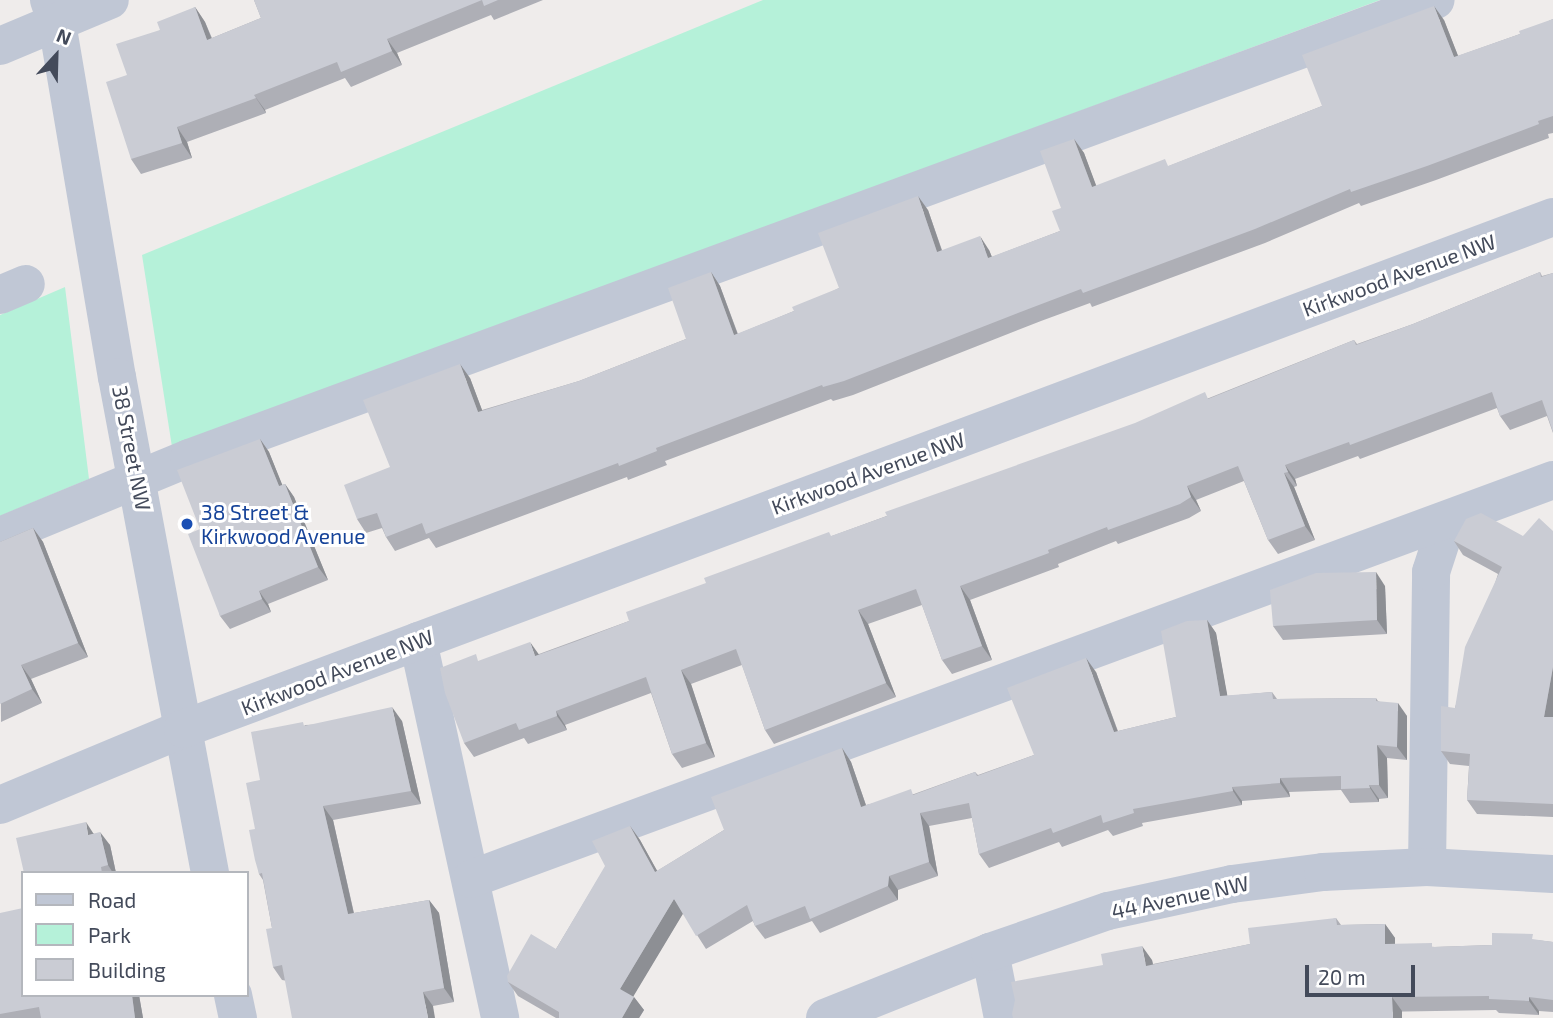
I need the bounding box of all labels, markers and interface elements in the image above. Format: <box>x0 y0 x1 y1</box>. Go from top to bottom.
north arrow <box>21 21 91 91</box>
text: N <box>53 23 75 49</box>
street label: Kirkwood Avenue NW <box>1299 228 1499 322</box>
street label: 38 Street NW <box>108 383 156 513</box>
street label: Kirkwood Avenue NW <box>768 426 968 520</box>
place label: 38 Street & Kirkwood Avenue <box>201 499 366 549</box>
marker: 38 Street & Kirkwood Avenue <box>179 516 195 532</box>
street label: Kirkwood Avenue NW <box>237 624 437 720</box>
street label: 44 Avenue NW <box>1109 870 1251 924</box>
legend <box>21 871 248 997</box>
text: Road <box>88 887 136 912</box>
text: Park <box>88 922 131 947</box>
scale bar <box>1308 951 1418 995</box>
text: Building <box>88 957 166 982</box>
text: 20 m <box>1318 964 1366 989</box>

